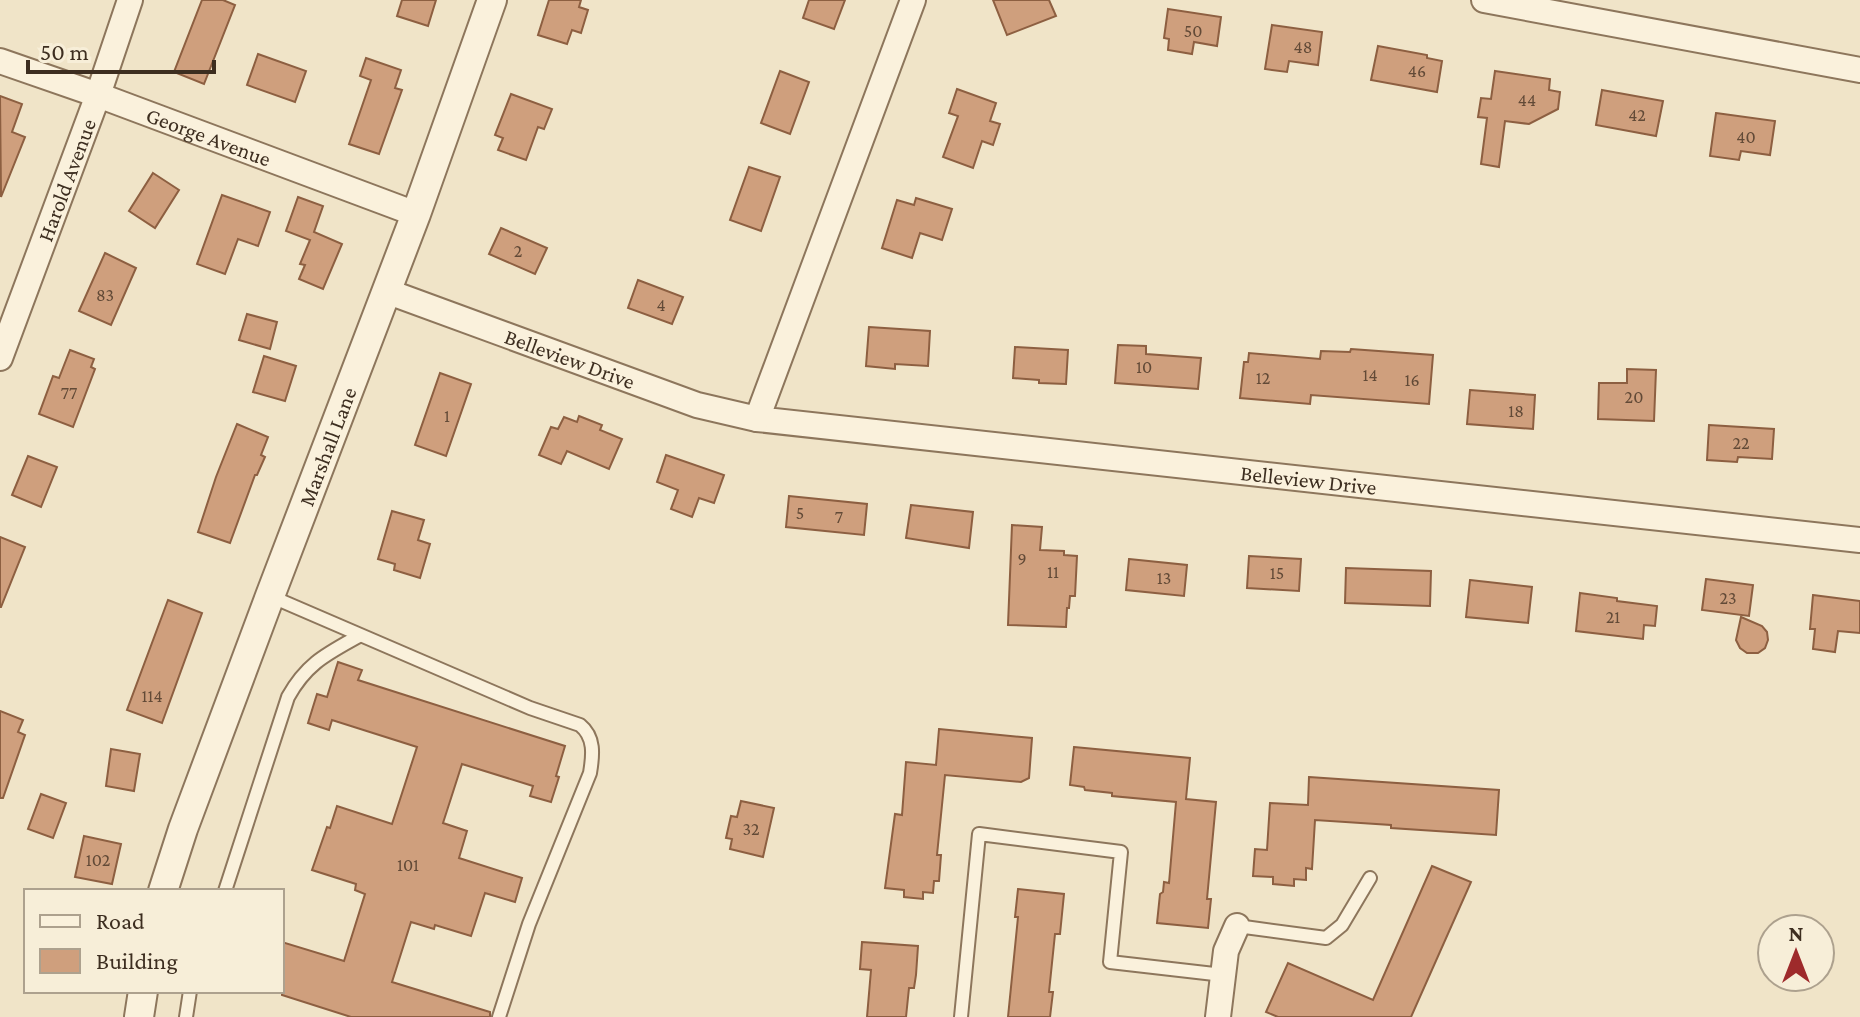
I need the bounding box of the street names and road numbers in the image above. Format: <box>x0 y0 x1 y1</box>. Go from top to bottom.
street label: George Avenue <box>143 102 275 171</box>
street label: Harold Avenue <box>32 115 101 245</box>
street label: Belleview Drive <box>502 323 638 394</box>
street label: Marshall Lane <box>293 384 361 509</box>
street label: Belleview Drive <box>1239 460 1378 499</box>

